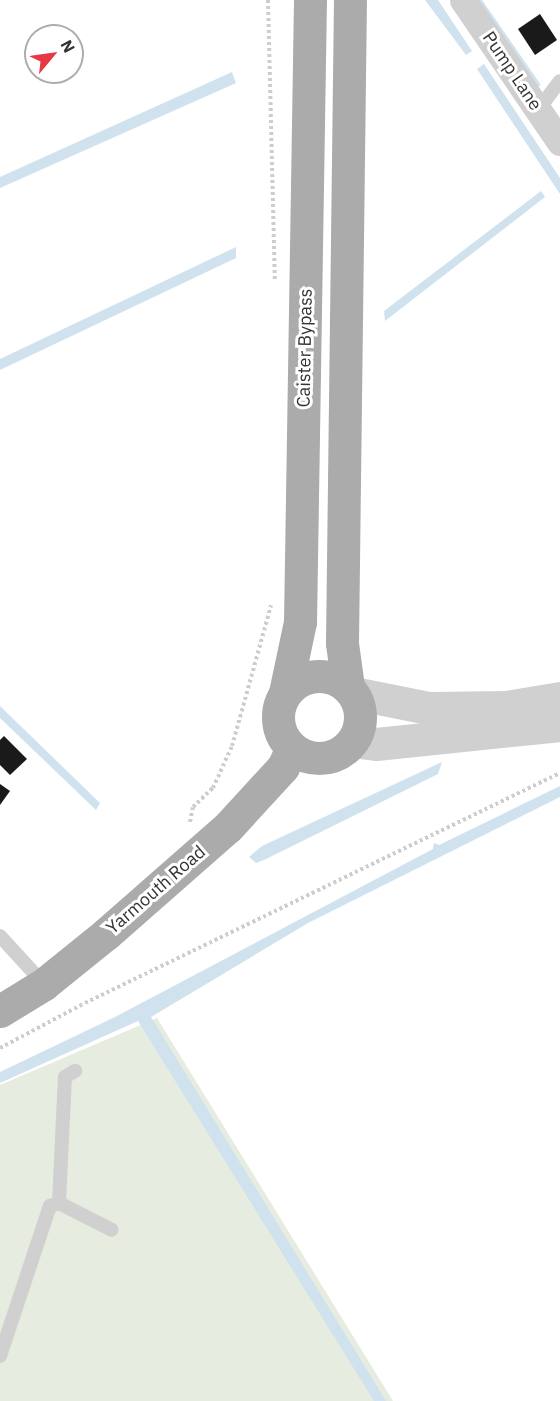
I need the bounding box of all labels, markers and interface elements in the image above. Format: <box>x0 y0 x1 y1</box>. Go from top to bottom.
north arrow <box>24 24 84 84</box>
street label: Pump Lane <box>478 28 546 114</box>
text: N <box>56 36 80 56</box>
street label: Caister Bypass <box>293 288 317 408</box>
street label: Yarmouth Road <box>102 841 210 939</box>

